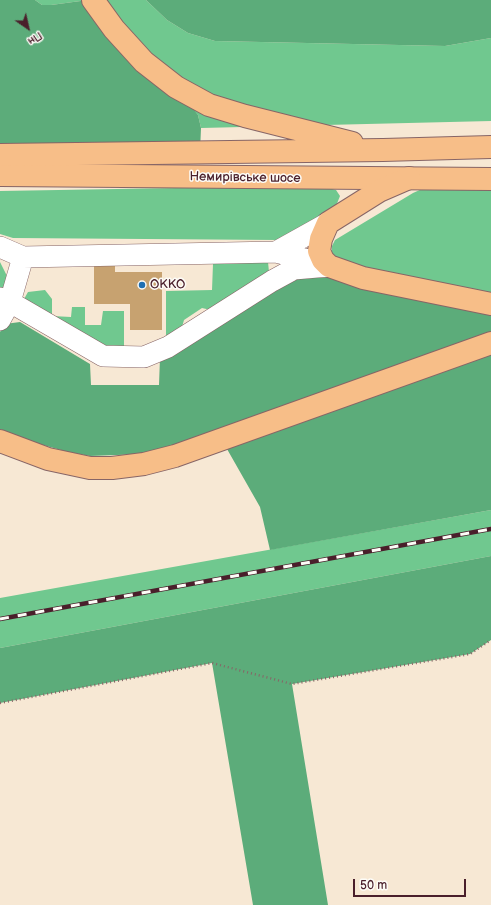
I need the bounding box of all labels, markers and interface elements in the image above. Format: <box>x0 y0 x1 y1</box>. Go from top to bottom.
north arrow <box>8 8 48 48</box>
text: Пн <box>25 29 45 48</box>
street label: Немирівське шосе <box>189 169 301 187</box>
place label: ОККО <box>150 277 185 293</box>
marker: ОККО <box>137 280 147 290</box>
scale bar <box>355 871 468 897</box>
text: 50 m <box>360 878 387 893</box>

